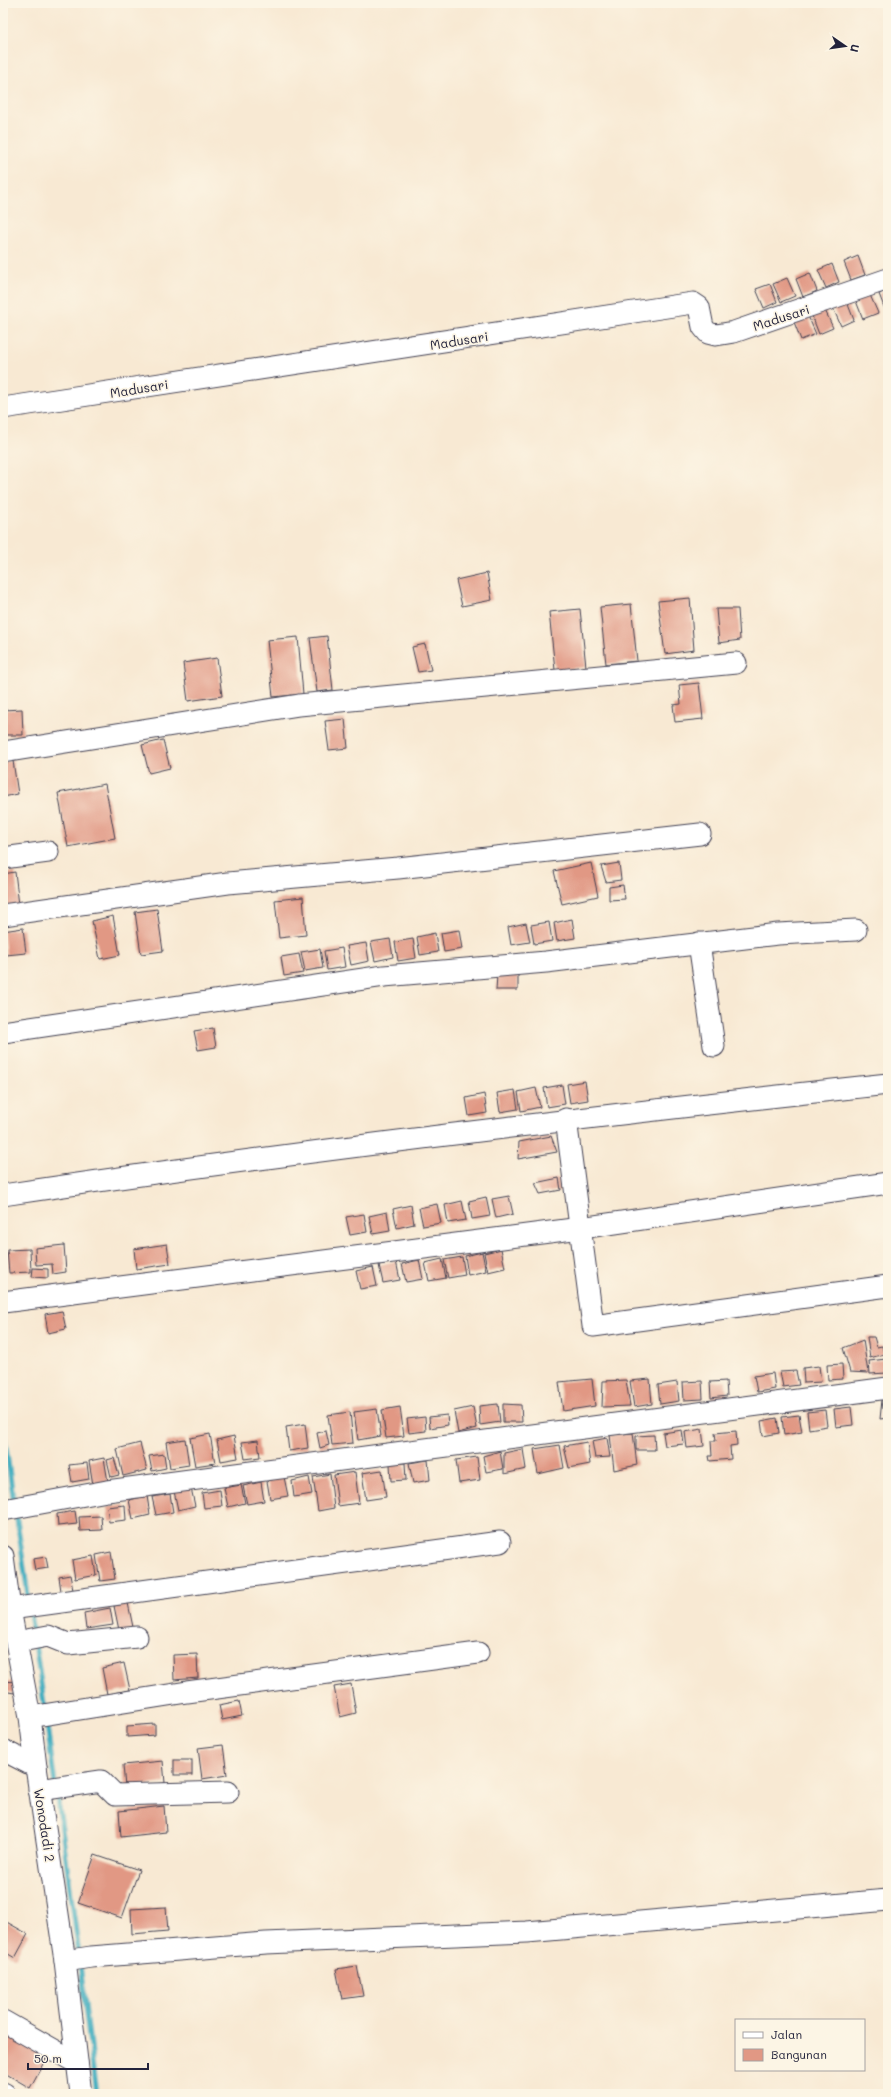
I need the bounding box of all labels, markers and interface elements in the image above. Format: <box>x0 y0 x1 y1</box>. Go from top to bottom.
north arrow <box>825 26 865 66</box>
text: U <box>847 43 863 54</box>
street label: Madusari <box>750 300 812 334</box>
street label: Madusari <box>429 327 489 353</box>
street label: Madusari <box>109 375 169 401</box>
street label: Wonodadi 2 <box>31 1787 59 1863</box>
legend <box>735 2019 865 2071</box>
text: Jalan <box>771 2026 802 2042</box>
scale bar <box>28 2045 148 2071</box>
text: Bangunan <box>771 2046 827 2062</box>
text: 50 m <box>34 2050 62 2066</box>

